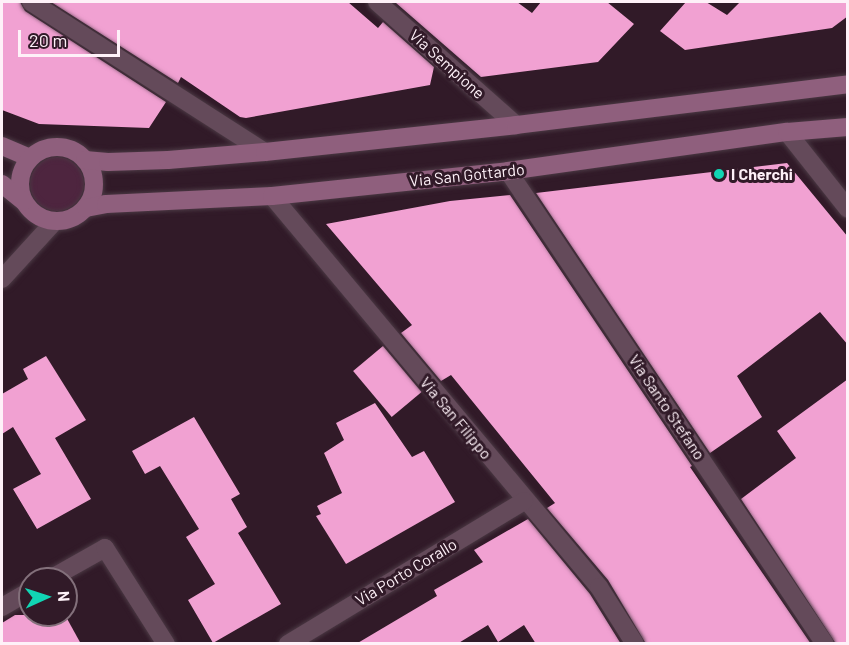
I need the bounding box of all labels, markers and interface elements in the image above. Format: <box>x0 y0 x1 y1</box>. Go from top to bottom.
scale bar <box>21 18 123 56</box>
street label: Via Sempione <box>405 25 489 103</box>
text: 20 m <box>29 29 67 51</box>
street label: Via San Gottardo <box>408 159 526 191</box>
place label: I Cherchi <box>731 164 793 184</box>
marker: I Cherchi <box>712 167 726 181</box>
street label: Via Santo Stefano <box>625 351 709 463</box>
street label: Via San Filippo <box>416 373 496 463</box>
street label: Via Porto Corallo <box>352 534 460 610</box>
north arrow <box>18 567 78 627</box>
text: N <box>55 590 74 602</box>

